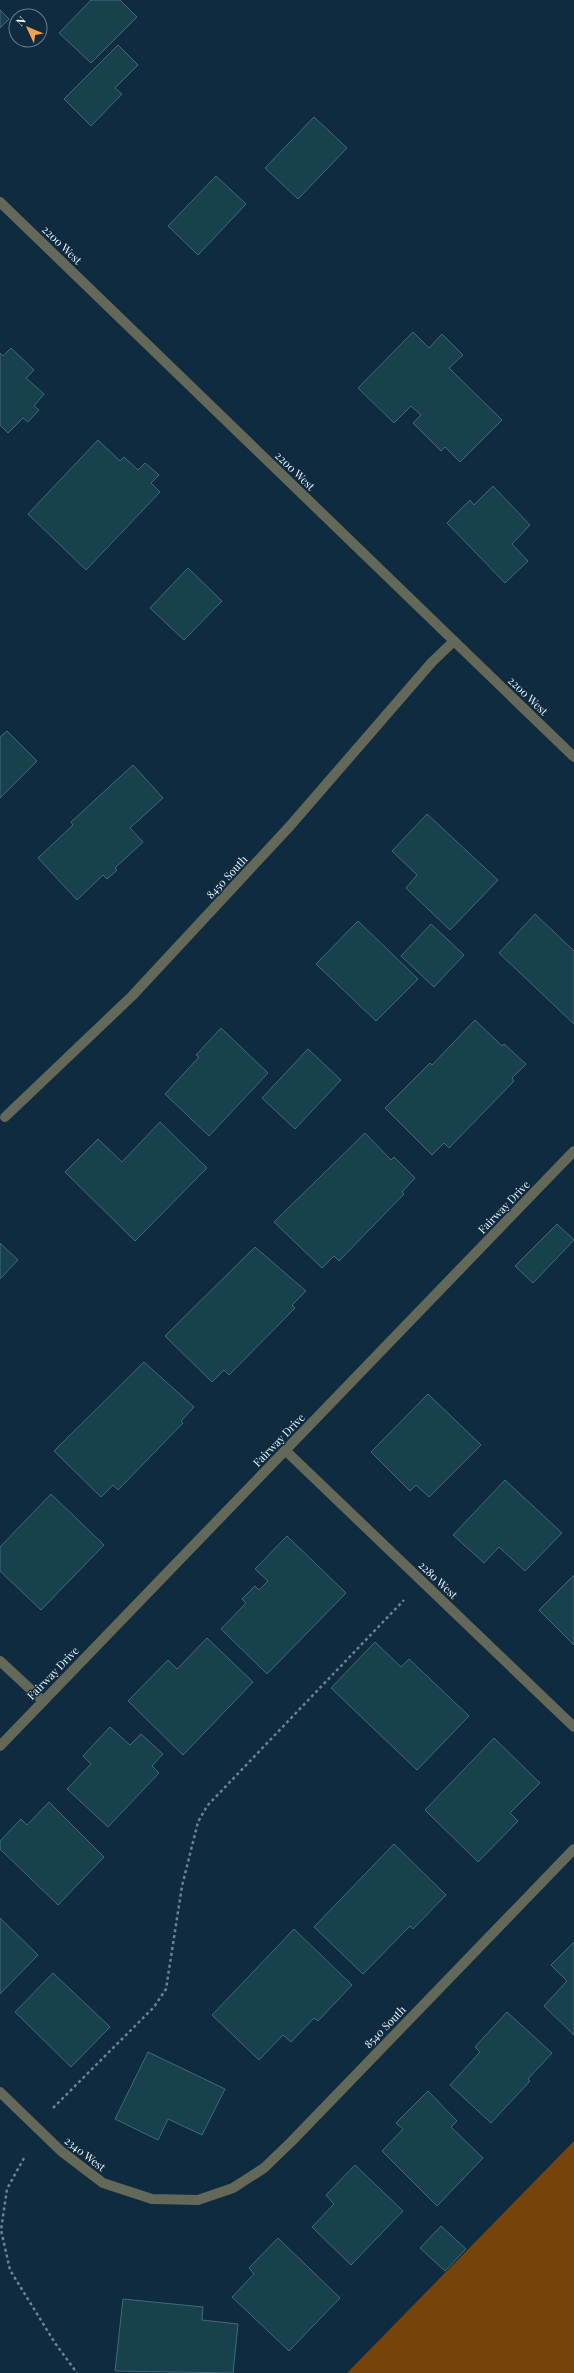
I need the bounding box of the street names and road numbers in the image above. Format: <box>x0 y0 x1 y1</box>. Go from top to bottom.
street label: 2200 West <box>39 222 86 267</box>
street label: 2200 West <box>272 448 319 493</box>
street label: 2200 West <box>505 673 552 718</box>
street label: 8450 South <box>203 851 251 901</box>
street label: Fairway Drive <box>474 1177 533 1236</box>
street label: Fairway Drive <box>249 1410 308 1469</box>
street label: 2280 West <box>416 1557 461 1602</box>
street label: Fairway Drive <box>23 1643 82 1702</box>
street label: 8540 South <box>361 2002 409 2051</box>
street label: 2340 West <box>62 2133 109 2174</box>

